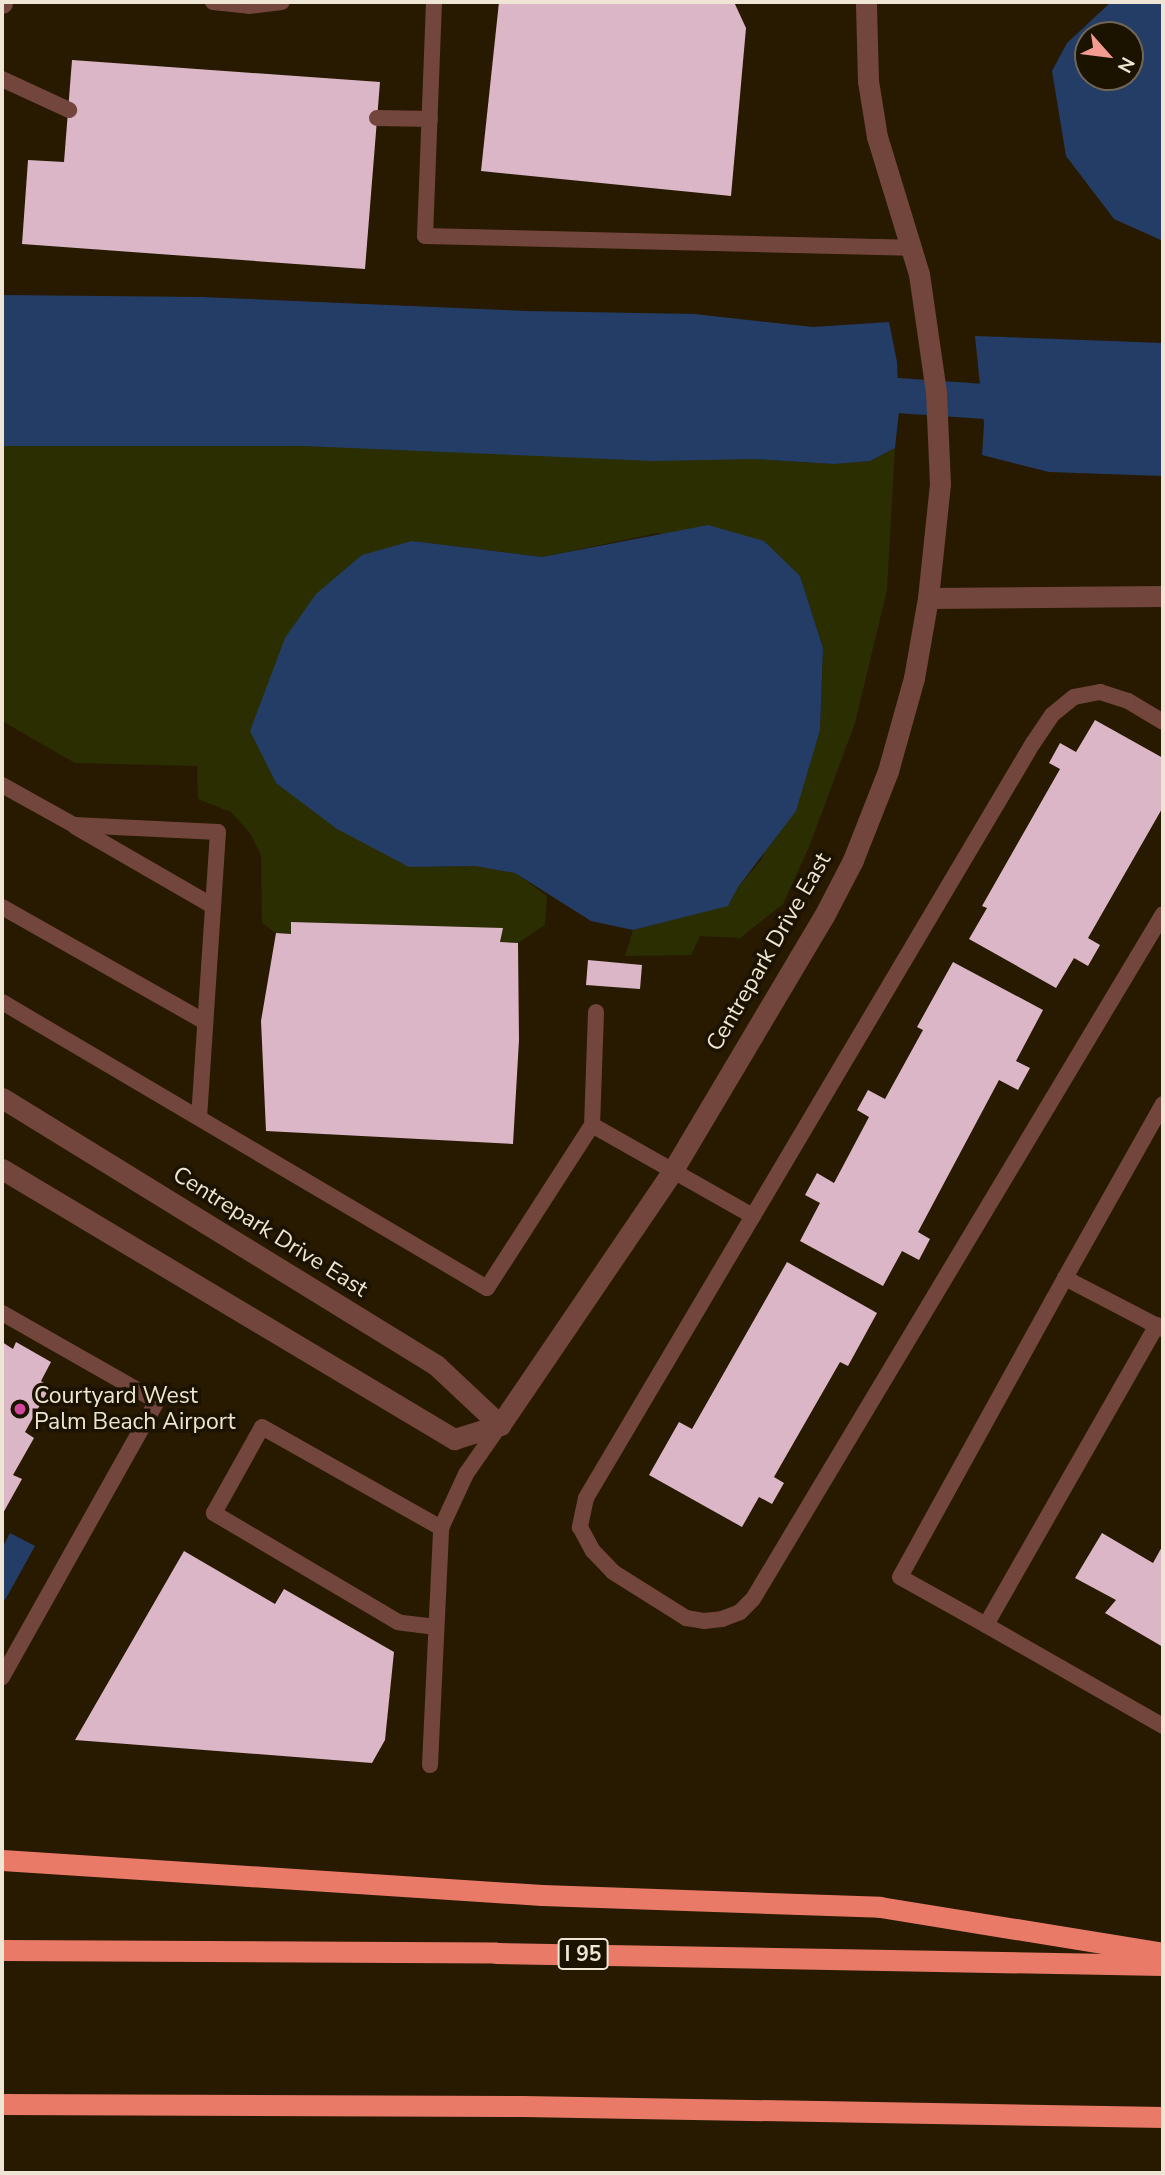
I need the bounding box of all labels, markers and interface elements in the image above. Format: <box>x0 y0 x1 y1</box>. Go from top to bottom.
north arrow <box>1074 21 1144 91</box>
text: N <box>1111 53 1141 77</box>
street label: Centrepark Drive East <box>701 848 837 1056</box>
street label: Centrepark Drive East <box>168 1161 372 1303</box>
place label: Courtyard West Palm Beach Airport <box>34 1382 236 1436</box>
marker: Courtyard West Palm Beach Airport <box>12 1401 28 1417</box>
road number: I 95 <box>557 1937 609 1972</box>

